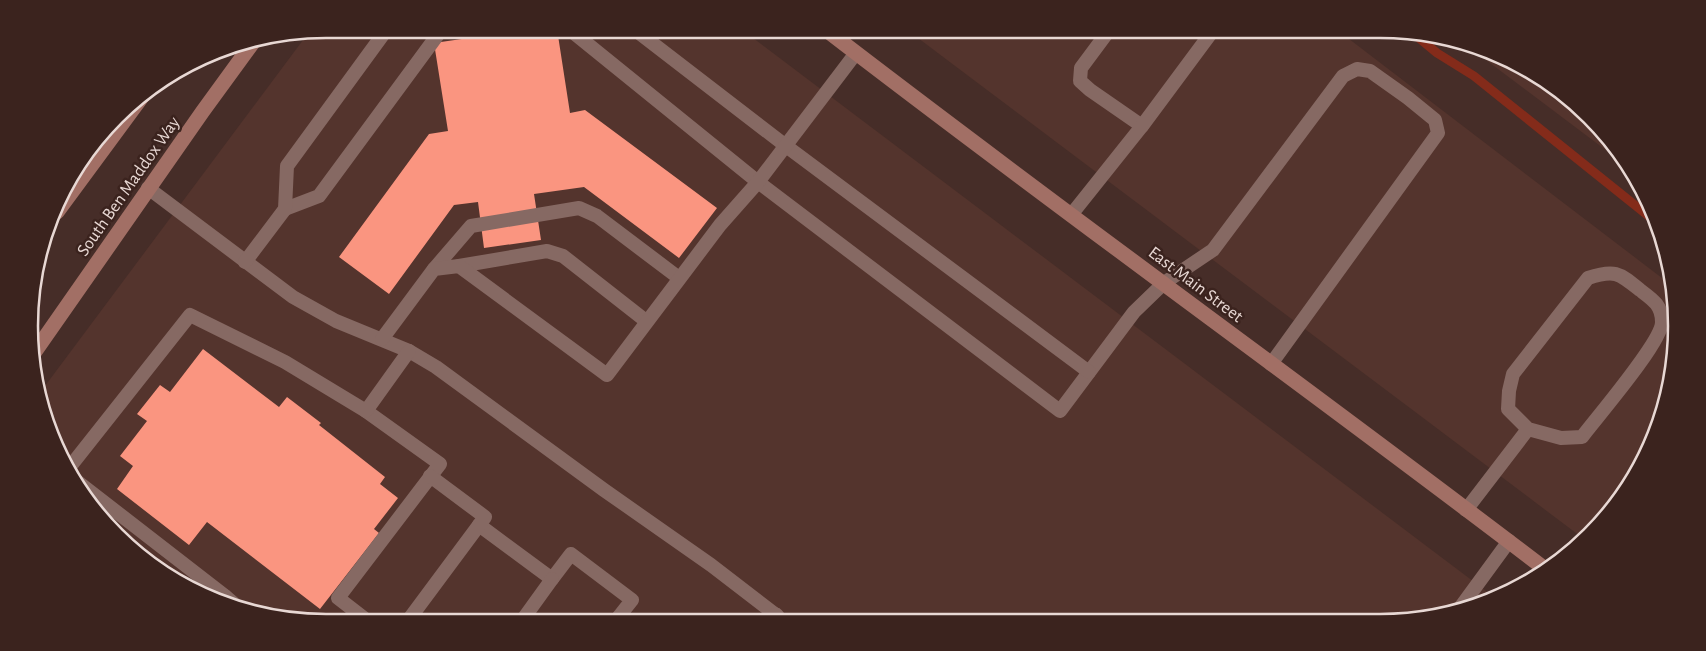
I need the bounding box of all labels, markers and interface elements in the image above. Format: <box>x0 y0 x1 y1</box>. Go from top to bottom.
street label: South Ben Maddox Way <box>74 113 184 260</box>
street label: East Main Street <box>1145 244 1246 326</box>

